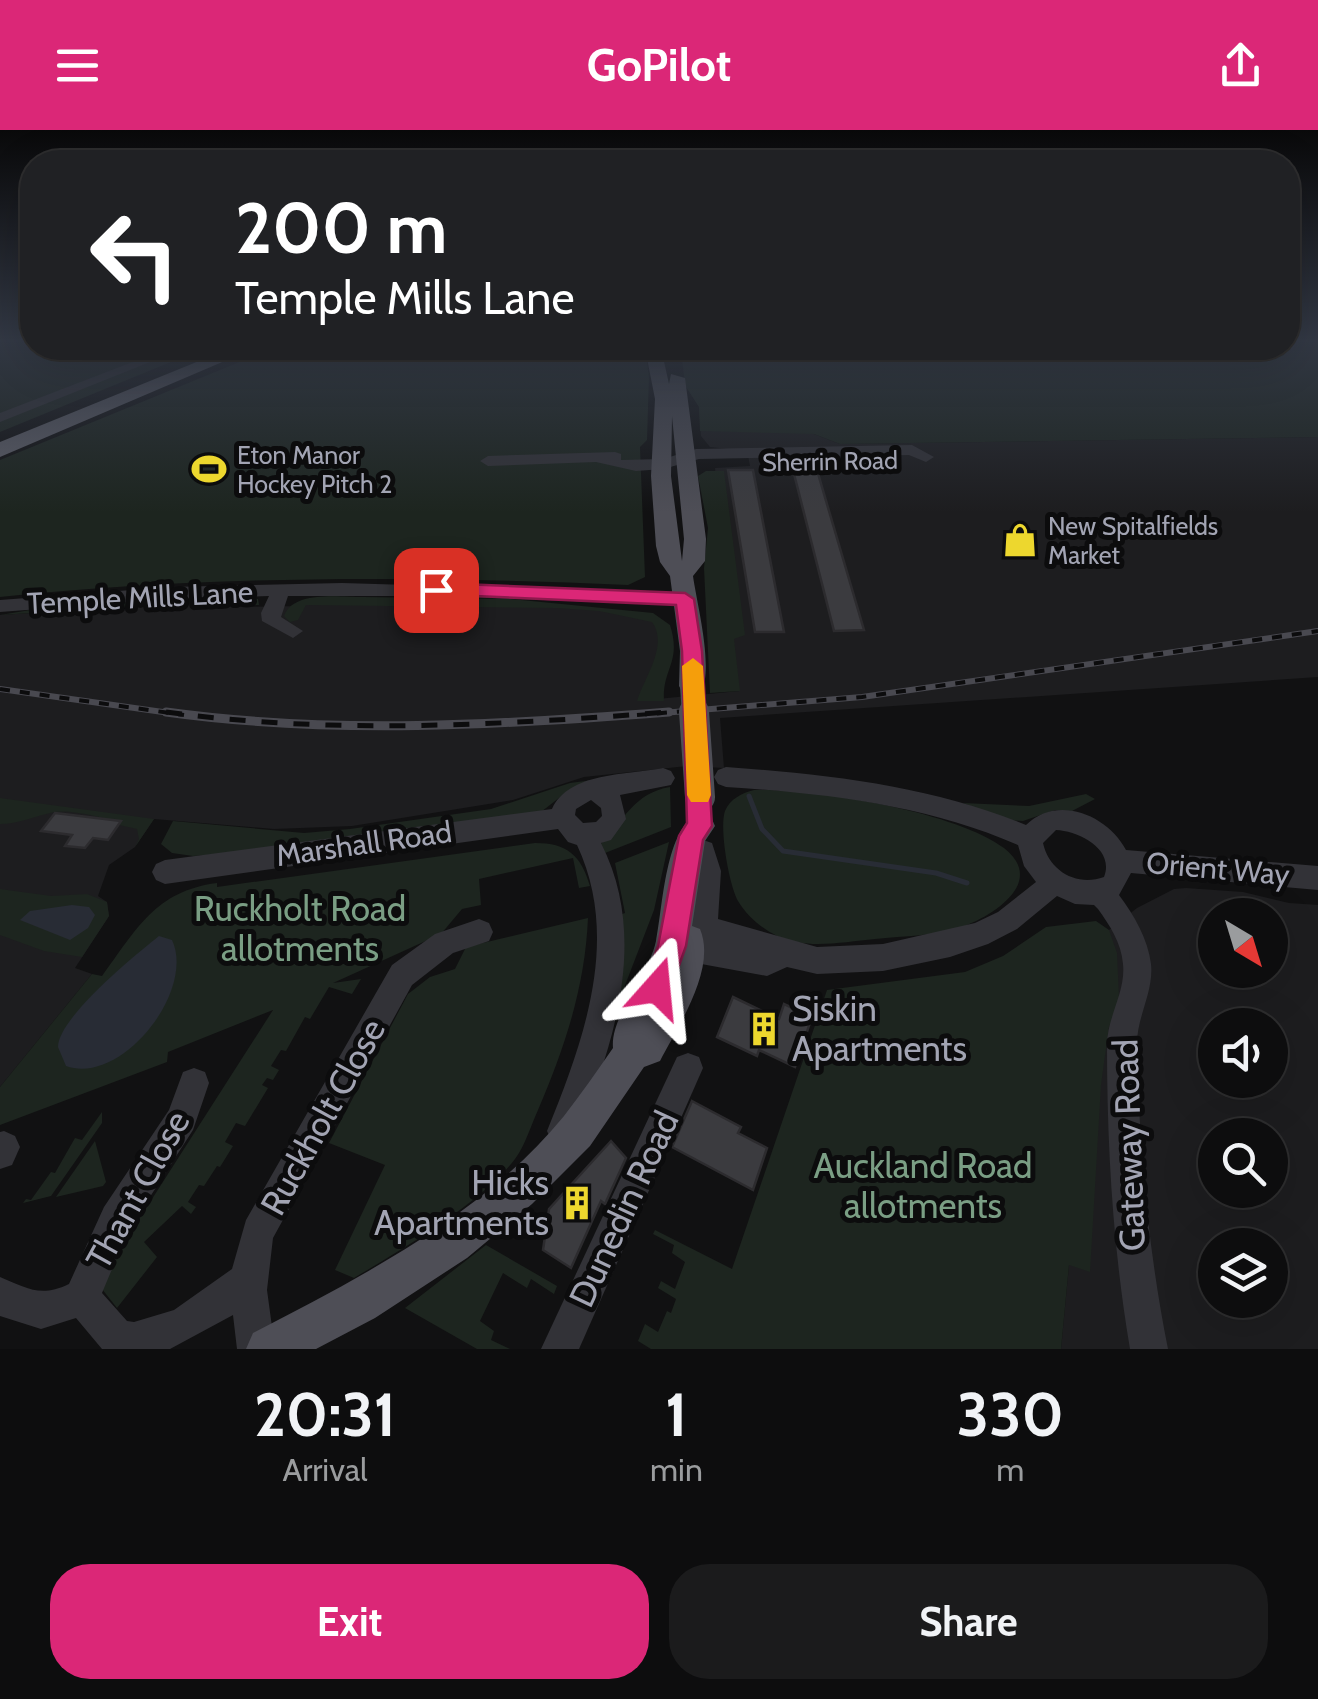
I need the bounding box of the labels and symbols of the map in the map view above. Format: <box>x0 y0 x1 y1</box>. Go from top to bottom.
place label: Eton Manor Hockey Pitch 2 <box>237 440 392 499</box>
street label: Sherrin Road <box>762 445 898 477</box>
sports icon: Eton Manor Hockey Pitch 2 <box>190 450 228 488</box>
place label: New Spitalfields Market <box>1048 511 1218 570</box>
shop icon: New Spitalfields Market <box>1001 521 1039 559</box>
pin <box>394 548 479 633</box>
street label: Temple Mills Lane <box>26 573 254 622</box>
street label: Marshall Road <box>274 813 454 874</box>
street label: Orient Way <box>1145 844 1291 893</box>
park label: Ruckholt Road allotments <box>194 887 406 970</box>
north arrow <box>1198 898 1288 988</box>
position arrow <box>605 936 709 1040</box>
place label: Siskin Apartments <box>792 987 967 1070</box>
building icon: Siskin Apartments <box>745 1010 783 1048</box>
street label: Ruckholt Close <box>251 1011 394 1222</box>
street label: Gateway Road <box>1103 1038 1154 1252</box>
street label: Thant Close <box>76 1103 199 1276</box>
street label: Dunedin Road <box>559 1104 688 1314</box>
park label: Auckland Road allotments <box>814 1144 1032 1227</box>
place label: Hicks Apartments <box>374 1161 549 1244</box>
building icon: Hicks Apartments <box>558 1184 596 1222</box>

